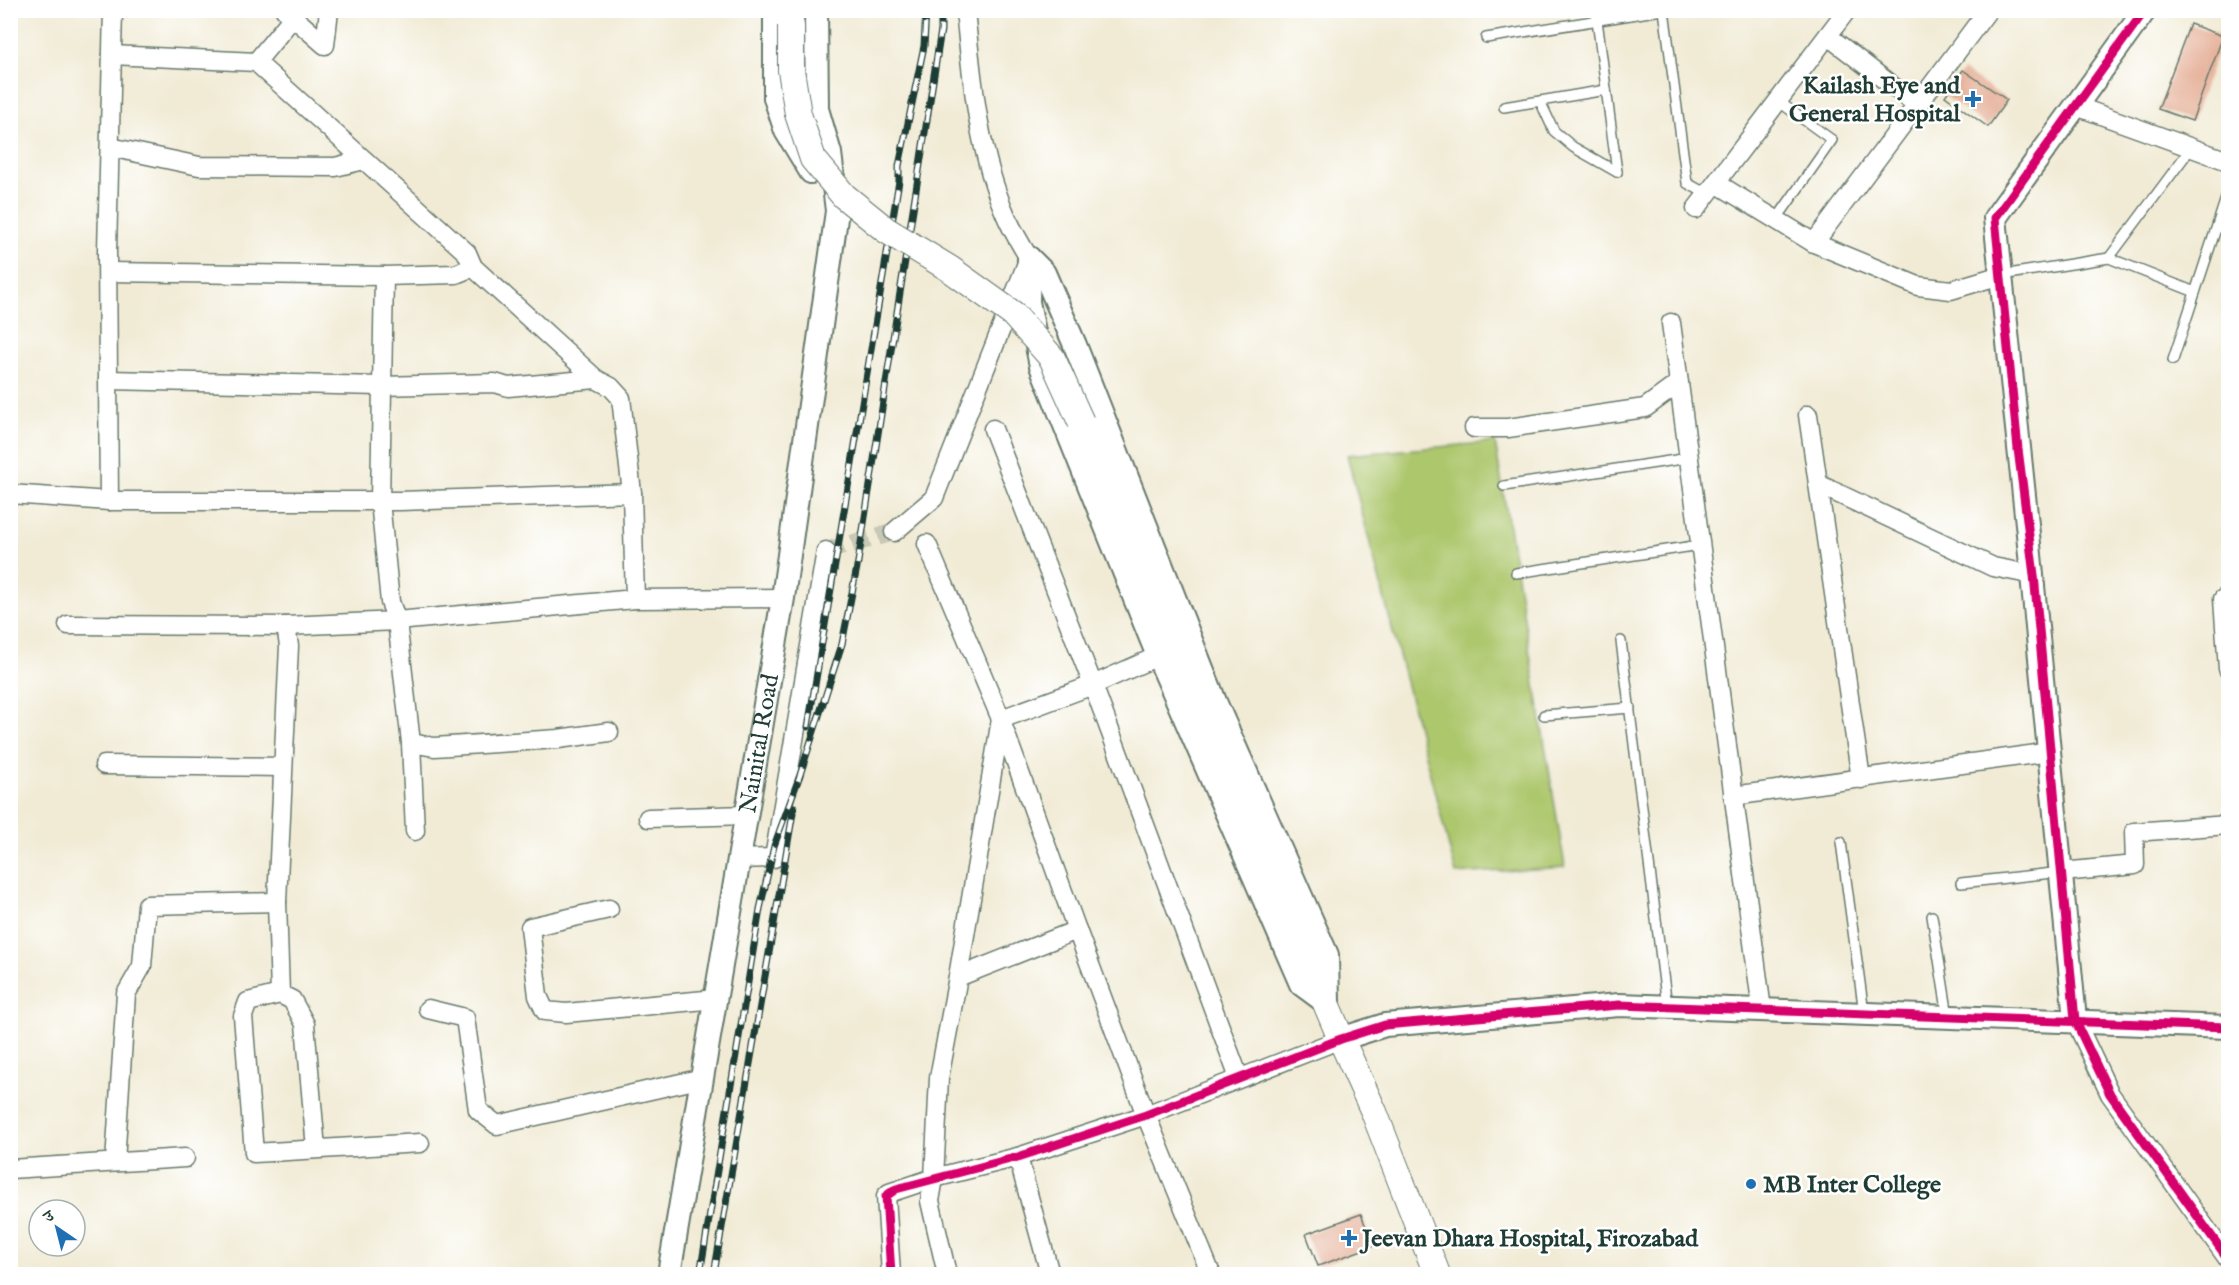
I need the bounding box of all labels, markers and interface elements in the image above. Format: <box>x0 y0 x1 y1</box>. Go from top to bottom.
place label: Kailash Eye and General Hospital <box>1789 71 1961 130</box>
marker: Kailash Eye and General Hospital <box>1964 90 1982 108</box>
street label: Nainital Road <box>733 672 787 816</box>
place label: MB Inter College <box>1763 1170 1941 1201</box>
marker: MB Inter College <box>1744 1177 1758 1191</box>
north arrow <box>27 1198 87 1258</box>
text: उ <box>40 1206 60 1228</box>
place label: Jeevan Dhara Hospital, Firozabad <box>1359 1224 1699 1255</box>
marker: Jeevan Dhara Hospital, Firozabad <box>1340 1229 1358 1247</box>

